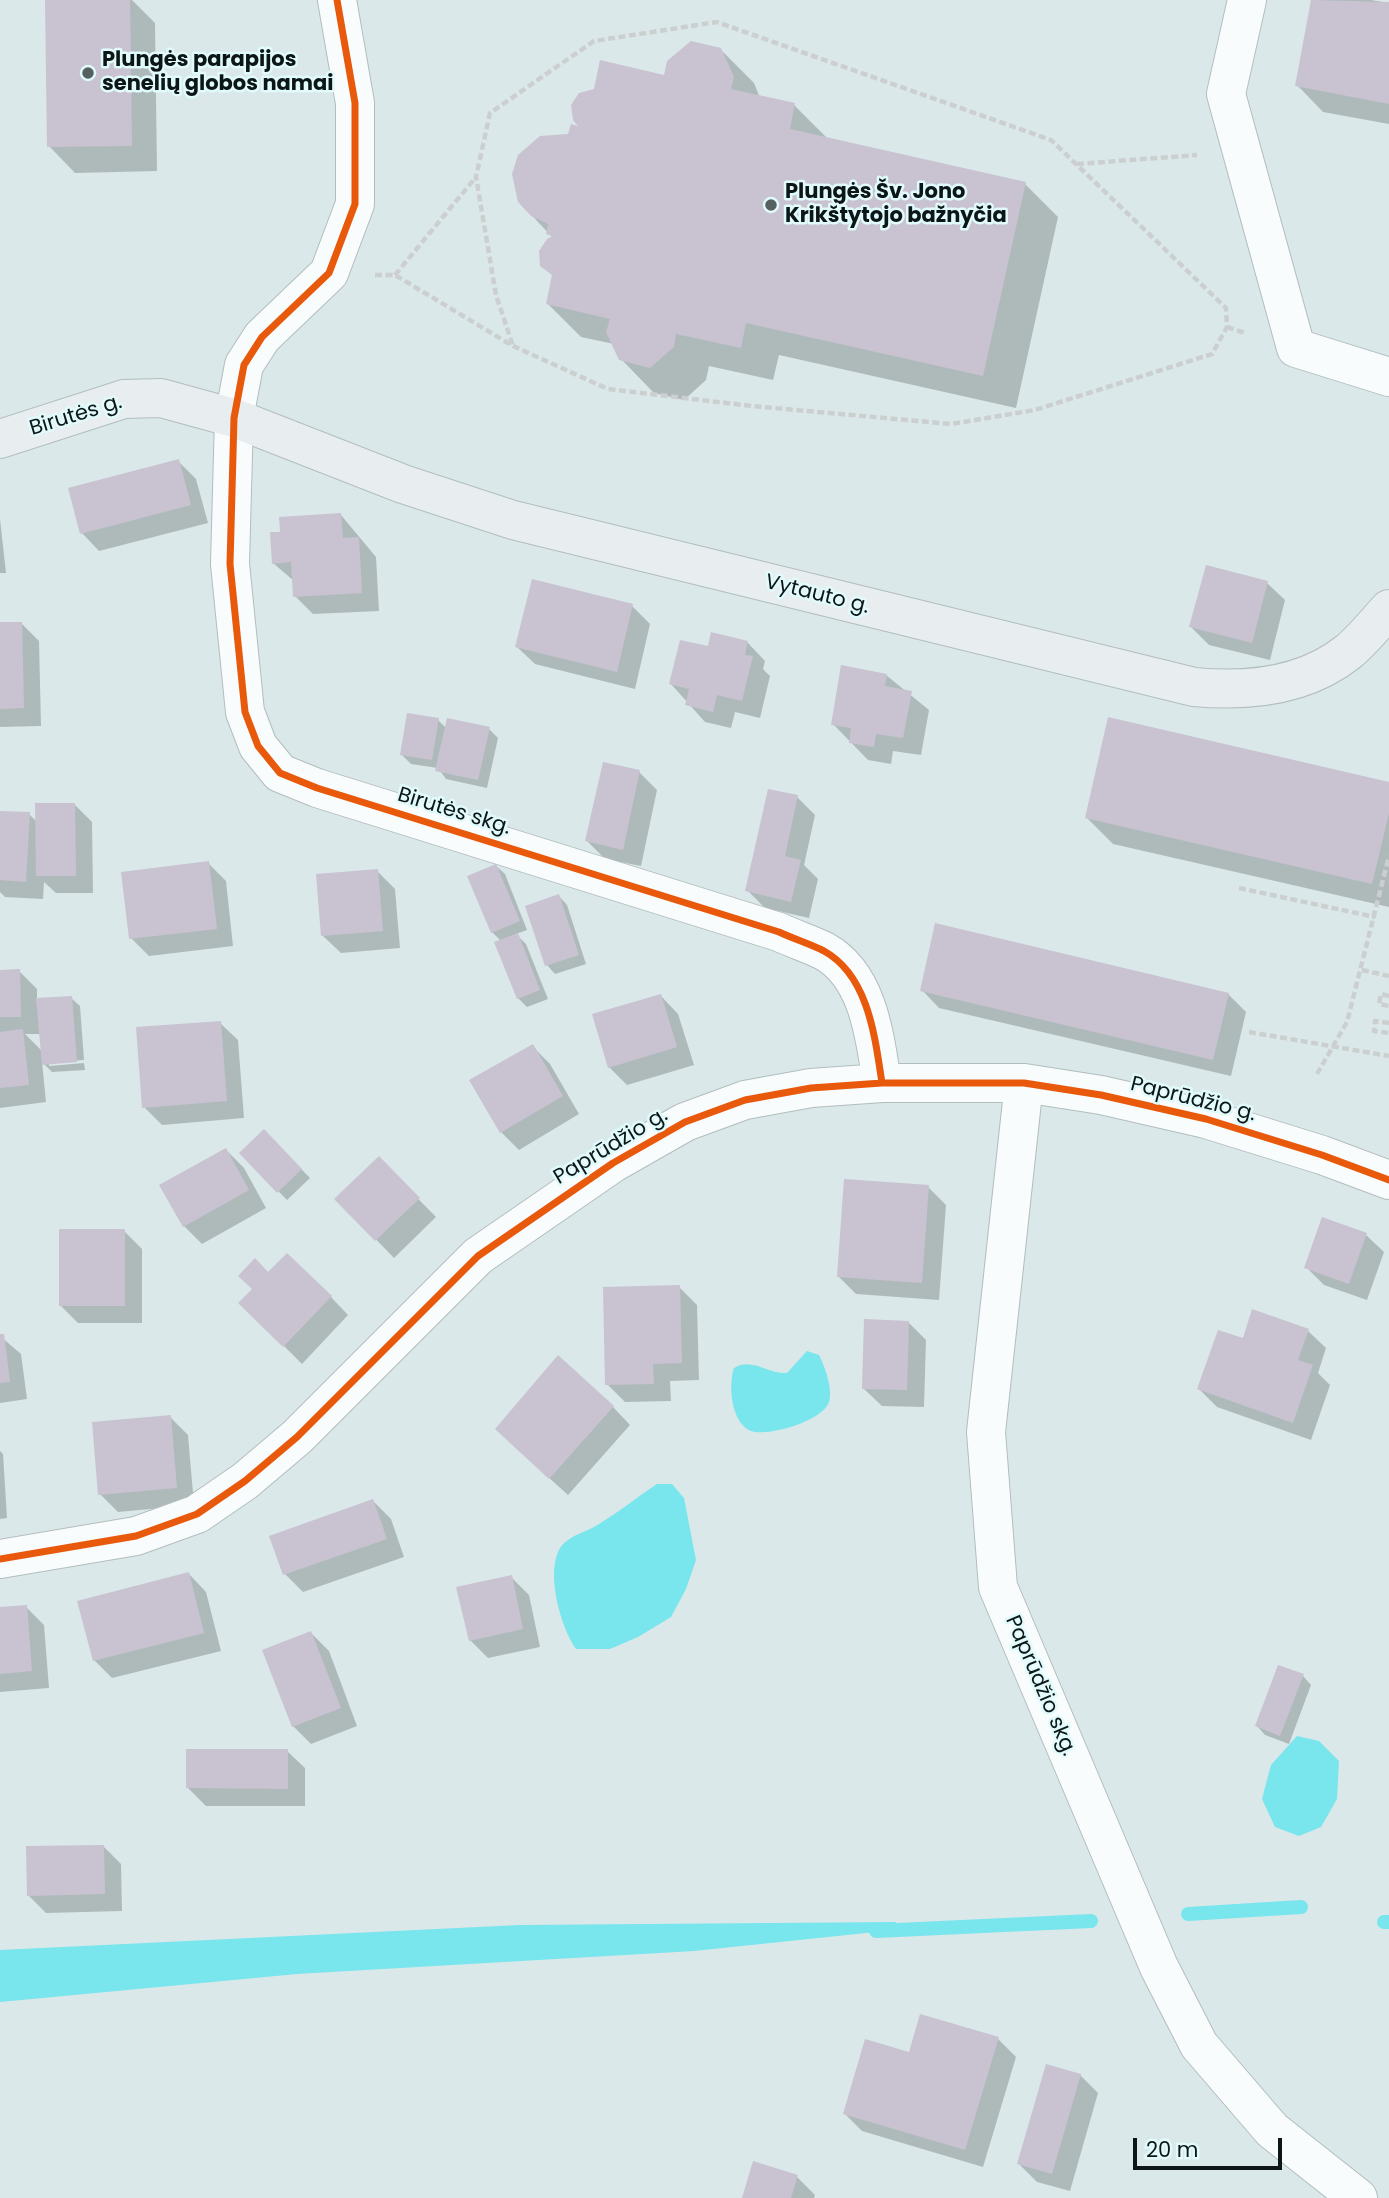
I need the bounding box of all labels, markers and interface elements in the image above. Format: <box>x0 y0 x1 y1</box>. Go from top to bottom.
place label: Plungės parapijos senelių globos namai <box>102 48 333 98</box>
marker: Plungės parapijos senelių globos namai <box>80 65 96 81</box>
place label: Plungės Šv. Jono Krikštytojo bažnyčia <box>785 180 1007 230</box>
marker: Plungės Šv. Jono Krikštytojo bažnyčia <box>763 197 779 213</box>
street label: Birutės g. <box>27 390 125 442</box>
street label: Vytauto g. <box>762 570 872 620</box>
street label: Birutės skg. <box>394 783 514 841</box>
street label: Paprūdžio g. <box>1128 1072 1258 1128</box>
street label: Paprūdžio g. <box>549 1103 673 1191</box>
street label: Paprūdžio skg. <box>999 1612 1081 1760</box>
scale bar <box>1137 2124 1286 2168</box>
text: 20 m <box>1146 2135 1199 2164</box>

